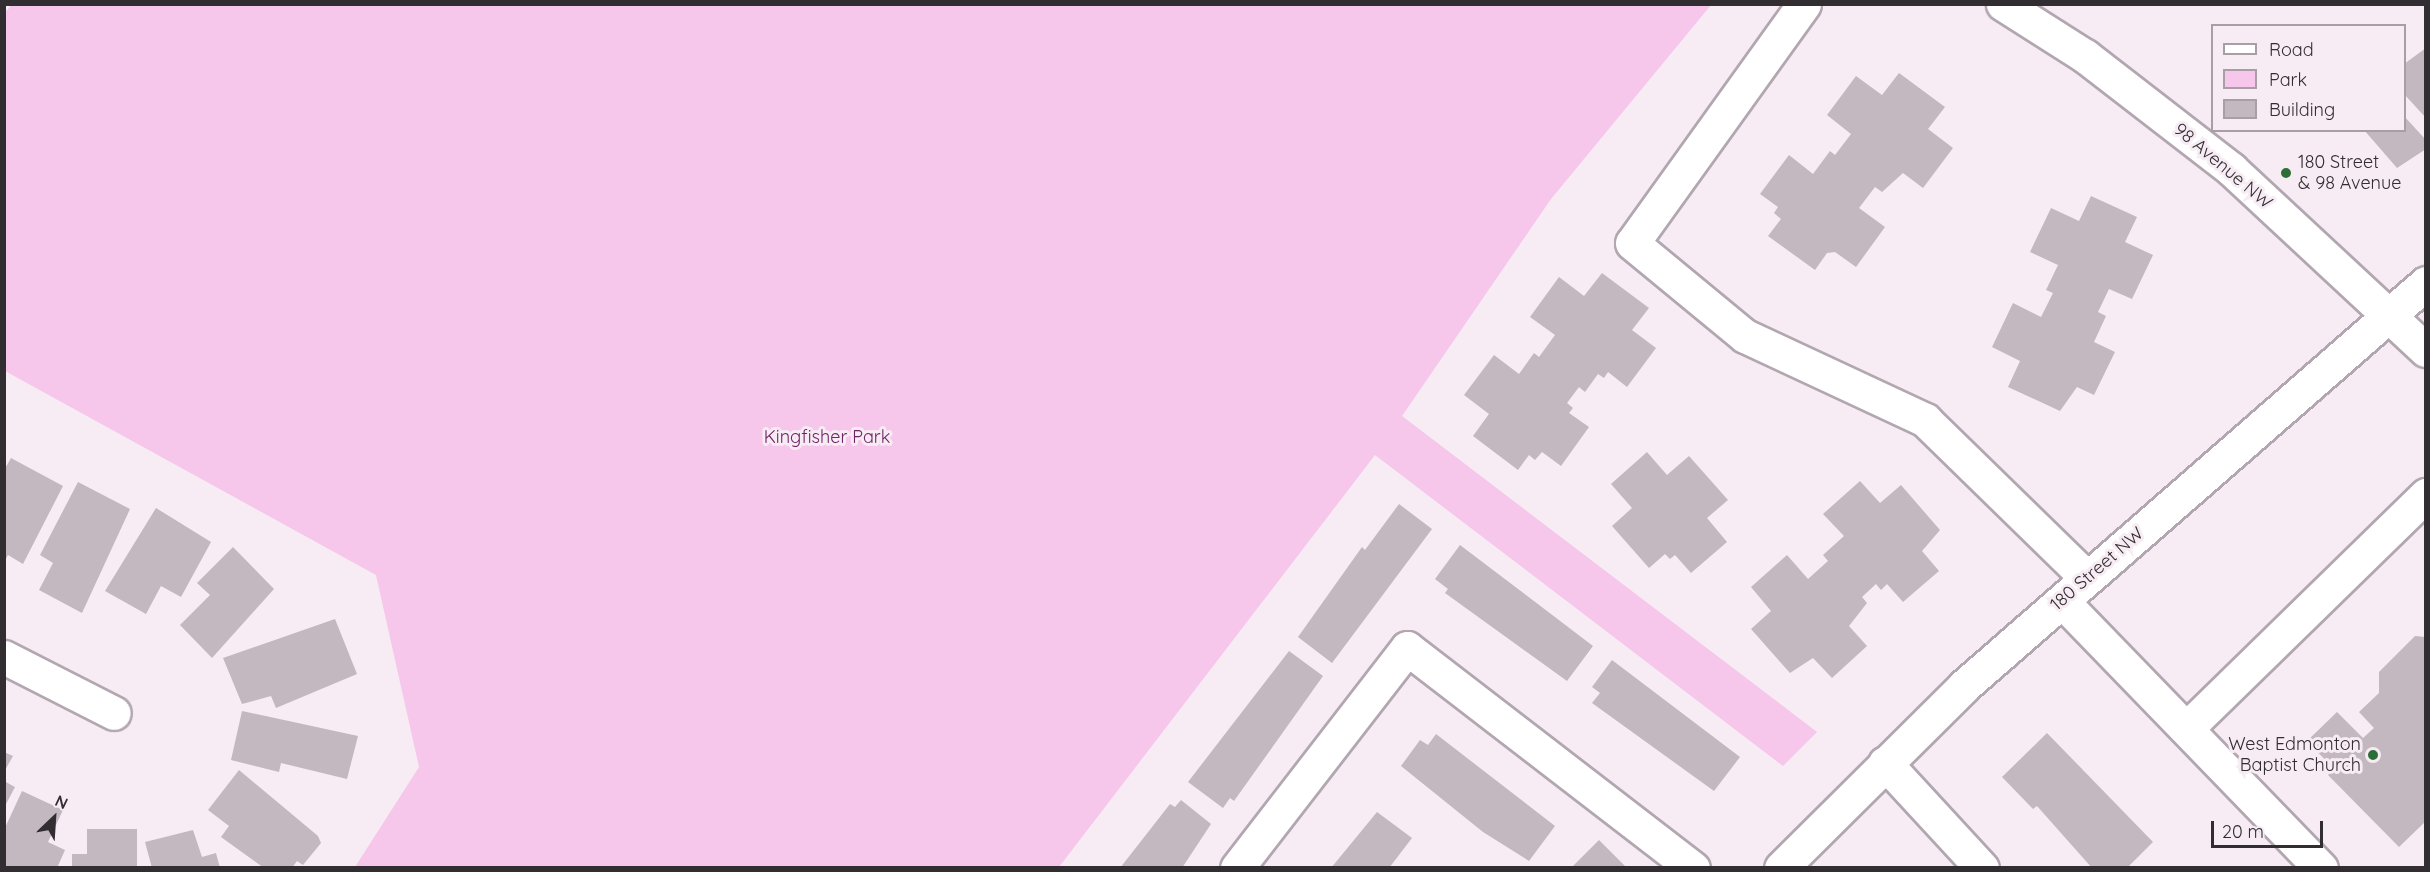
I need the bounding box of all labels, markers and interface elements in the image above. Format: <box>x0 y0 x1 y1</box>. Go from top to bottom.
legend <box>2211 24 2406 132</box>
text: Road <box>2269 38 2314 61</box>
text: Park <box>2269 68 2307 91</box>
text: Building <box>2269 98 2335 121</box>
street label: 98 Avenue NW <box>2169 119 2277 213</box>
place label: 180 Street & 98 Avenue <box>2298 152 2401 195</box>
marker: 180 Street & 98 Avenue <box>2279 166 2293 180</box>
park label: Kingfisher Park <box>764 426 890 448</box>
street label: 180 Street NW <box>2046 523 2148 615</box>
place label: West Edmonton Baptist Church <box>2228 734 2361 777</box>
marker: West Edmonton Baptist Church <box>2366 748 2380 762</box>
north arrow <box>24 788 84 848</box>
text: N <box>52 790 71 813</box>
scale bar <box>2214 809 2326 847</box>
text: 20 m <box>2222 820 2264 843</box>

